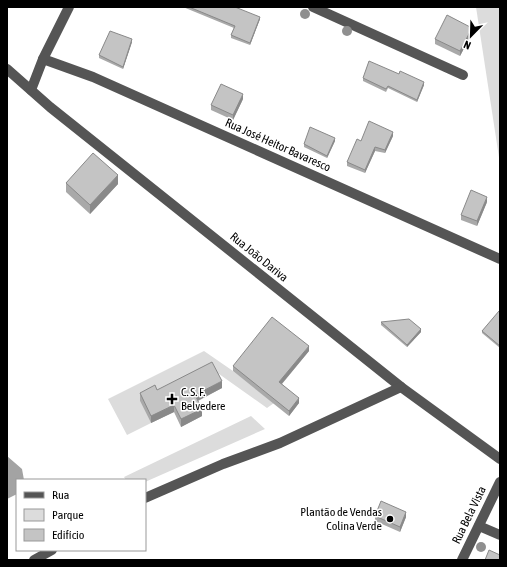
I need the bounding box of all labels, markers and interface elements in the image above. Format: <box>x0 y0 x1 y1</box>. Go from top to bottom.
north arrow <box>451 16 491 56</box>
text: N <box>462 38 472 52</box>
street label: Rua José Heitor Bavaresco <box>223 115 333 175</box>
street label: Rua João Dariva <box>227 229 291 285</box>
place label: C. S. F. Belvedere <box>181 385 226 413</box>
marker: C. S. F. Belvedere <box>166 393 178 405</box>
legend <box>16 479 146 551</box>
street label: Rua Bela Vista <box>449 484 489 546</box>
text: Rua <box>52 488 69 502</box>
place label: Plantão de Vendas Colina Verde <box>300 505 382 533</box>
text: Parque <box>52 508 84 522</box>
marker: Plantão de Vendas Colina Verde <box>385 514 395 524</box>
text: Edifício <box>52 528 85 542</box>

